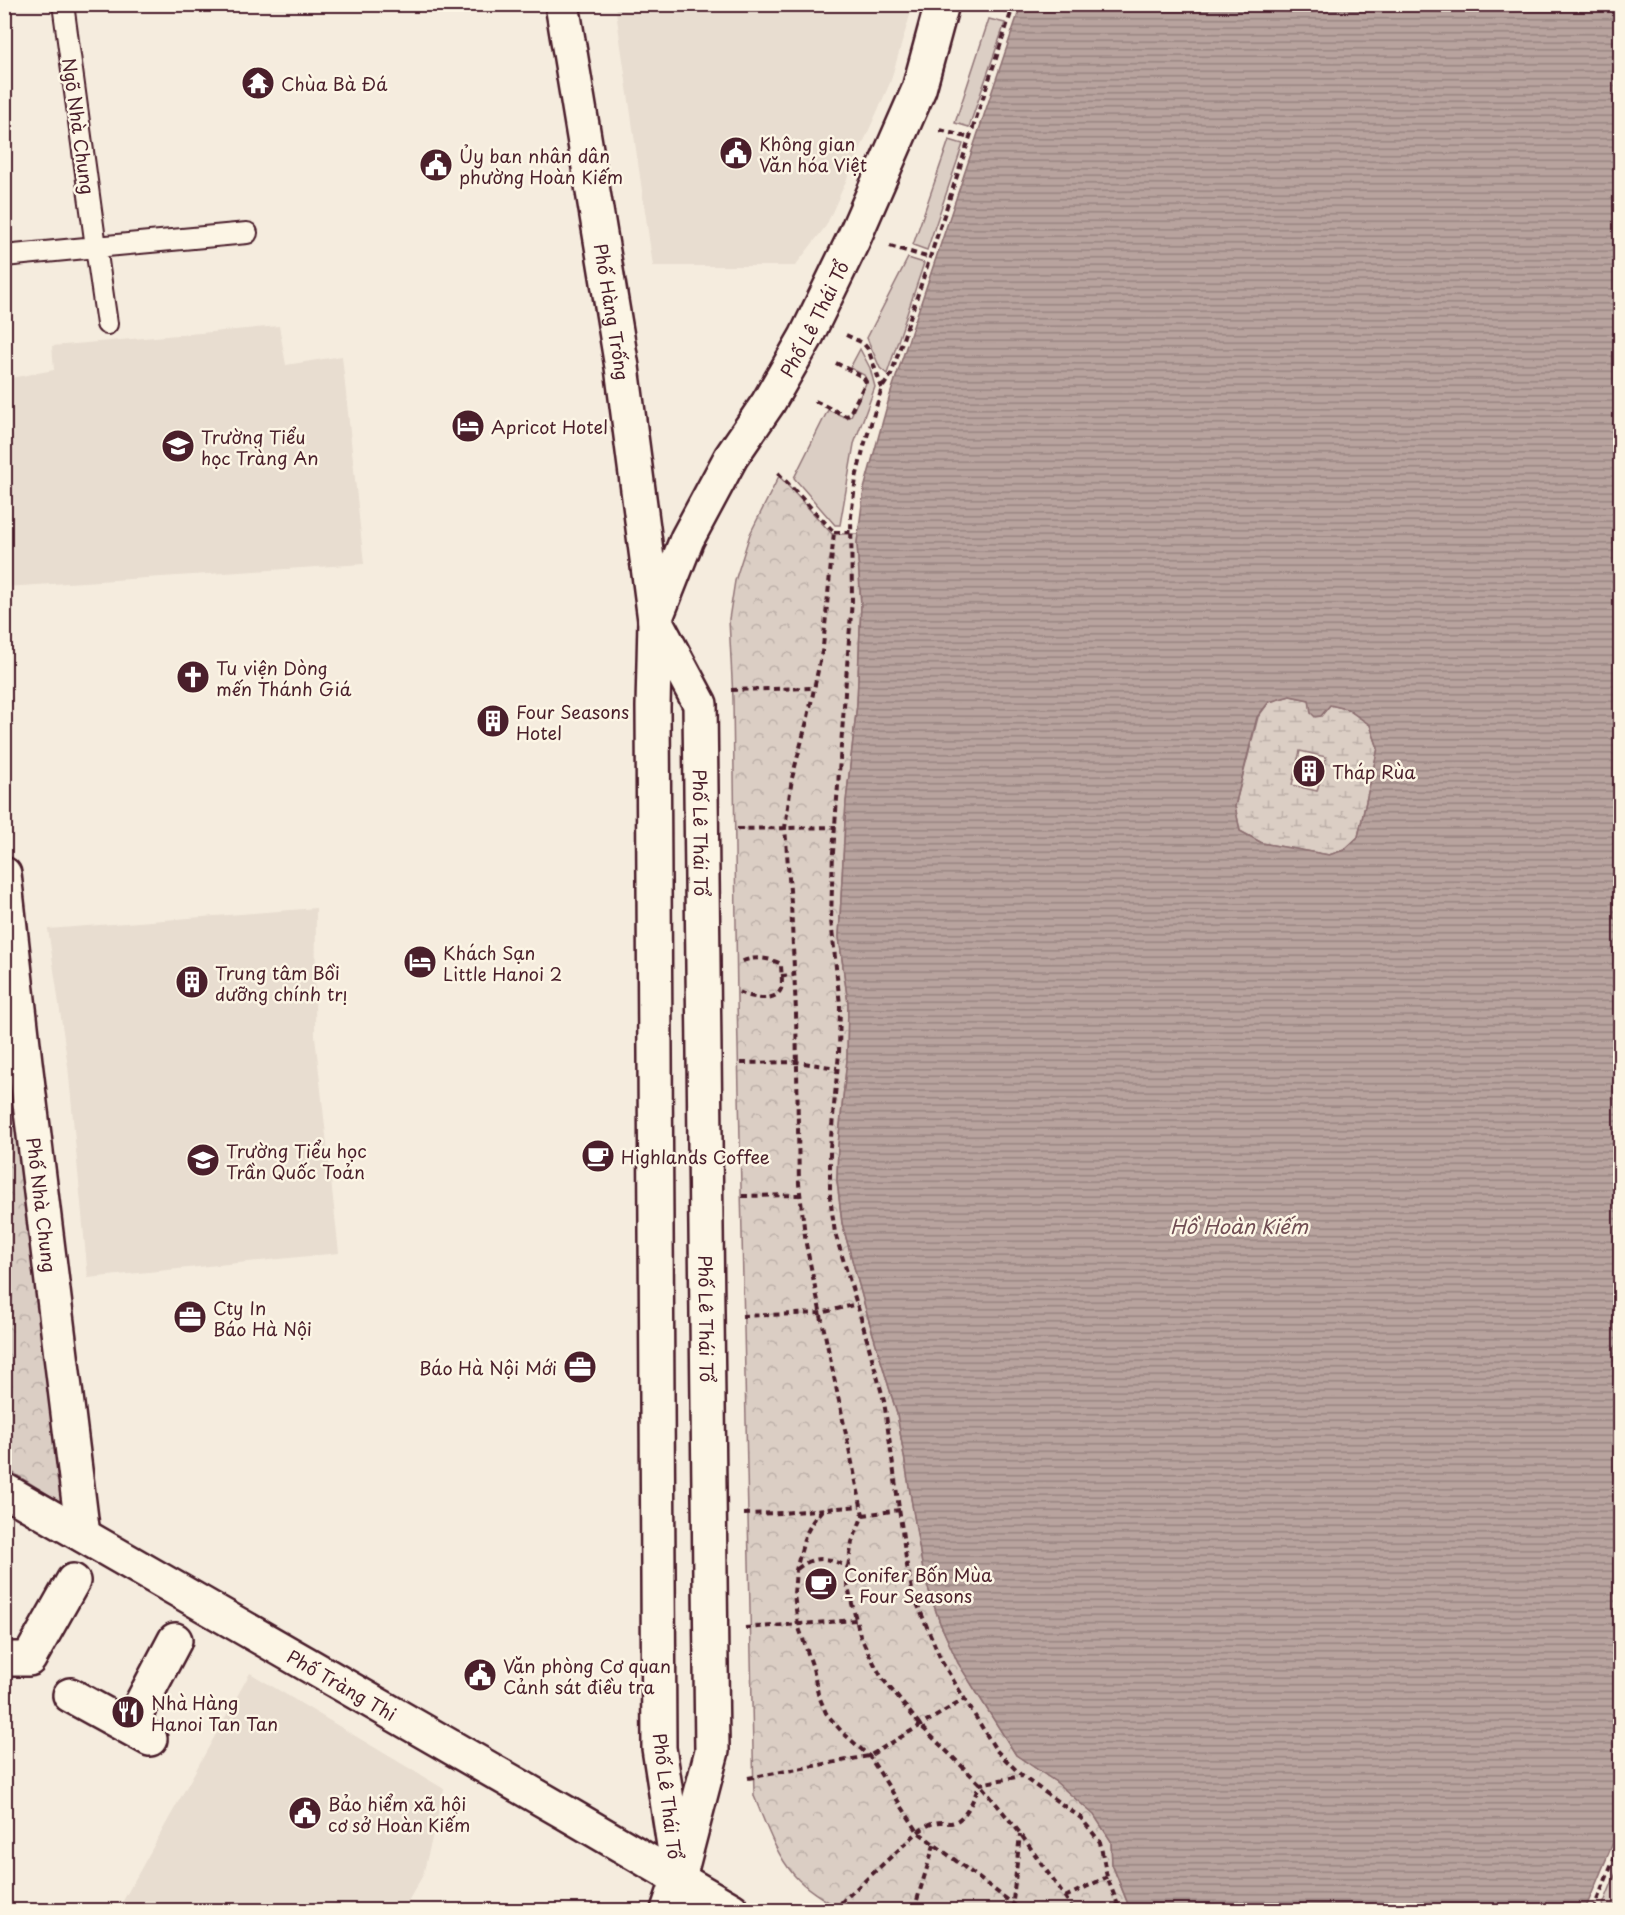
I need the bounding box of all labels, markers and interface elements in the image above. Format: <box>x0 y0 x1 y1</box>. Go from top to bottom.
street label: Ngõ Nhà Chung <box>56 56 102 196</box>
temple icon: Chùa Bà Đá <box>240 65 276 101</box>
place label: Chùa Bà Đá <box>281 70 388 97</box>
place label: Không gian Văn hóa Việt <box>759 130 867 178</box>
public building icon: Không gian Văn hóa Việt <box>718 135 754 171</box>
place label: Ủy ban nhân dân phường Hoàn Kiếm <box>459 142 623 190</box>
public building icon: Ủy ban nhân dân phường Hoàn Kiếm <box>418 147 454 183</box>
street label: Phố Hàng Trống <box>588 241 637 382</box>
street label: Phố Lê Thái Tổ <box>772 256 855 382</box>
hotel icon: Apricot Hotel <box>450 408 486 444</box>
place label: Apricot Hotel <box>491 413 608 440</box>
place label: Trường Tiểu học Tràng An <box>201 423 319 471</box>
school or university icon: Trường Tiểu học Tràng An <box>160 428 196 464</box>
place label: Tu viện Dòng mến Thánh Giá <box>216 654 352 702</box>
church icon: Tu viện Dòng mến Thánh Giá <box>175 659 211 695</box>
place label: Four Seasons Hotel <box>516 698 629 746</box>
building icon: Four Seasons Hotel <box>475 703 511 739</box>
building icon: Tháp Rùa <box>1291 753 1327 789</box>
place label: Tháp Rùa <box>1332 758 1416 785</box>
street label: Phố Lê Thái Tổ <box>687 769 716 896</box>
place label: Khách Sạn Little Hanoi 2 <box>443 939 562 987</box>
hotel icon: Khách Sạn Little Hanoi 2 <box>402 944 438 980</box>
place label: Trung tâm Bồi dưỡng chính trị <box>215 959 348 1007</box>
building icon: Trung tâm Bồi dưỡng chính trị <box>174 964 210 1000</box>
street label: Phố Nhà Chung <box>21 1136 64 1274</box>
place label: Trường Tiểu học Trần Quốc Toản <box>226 1137 367 1185</box>
cafe icon: Highlands Coffee <box>580 1138 616 1174</box>
school or university icon: Trường Tiểu học Trần Quốc Toản <box>185 1142 221 1178</box>
place label: Highlands Coffee <box>621 1143 770 1170</box>
water label: Hồ Hoàn Kiếm <box>1170 1211 1309 1241</box>
street label: Phố Lê Thái Tổ <box>693 1255 721 1382</box>
place label: Cty In Báo Hà Nội <box>213 1294 312 1342</box>
office icon: Cty In Báo Hà Nội <box>172 1299 208 1335</box>
office icon: Báo Hà Nội Mới <box>562 1349 598 1385</box>
place label: Báo Hà Nội Mới <box>419 1354 557 1381</box>
place label: Conifer Bốn Mùa – Four Seasons <box>844 1561 993 1609</box>
cafe icon: Conifer Bốn Mùa – Four Seasons <box>803 1566 839 1602</box>
street label: Phố Tràng Thi <box>283 1642 402 1726</box>
place label: Văn phòng Cơ quan Cảnh sát điều tra <box>503 1652 671 1700</box>
public building icon: Văn phòng Cơ quan Cảnh sát điều tra <box>462 1657 498 1693</box>
place label: Nhà Hàng Hanoi Tan Tan <box>151 1689 278 1737</box>
restaurant icon: Nhà Hàng Hanoi Tan Tan <box>110 1694 146 1730</box>
street label: Phố Lê Thái Tổ <box>647 1731 689 1861</box>
place label: Bảo hiểm xã hội cơ sở Hoàn Kiếm <box>328 1790 470 1838</box>
public building icon: Bảo hiểm xã hội cơ sở Hoàn Kiếm <box>287 1795 323 1831</box>

